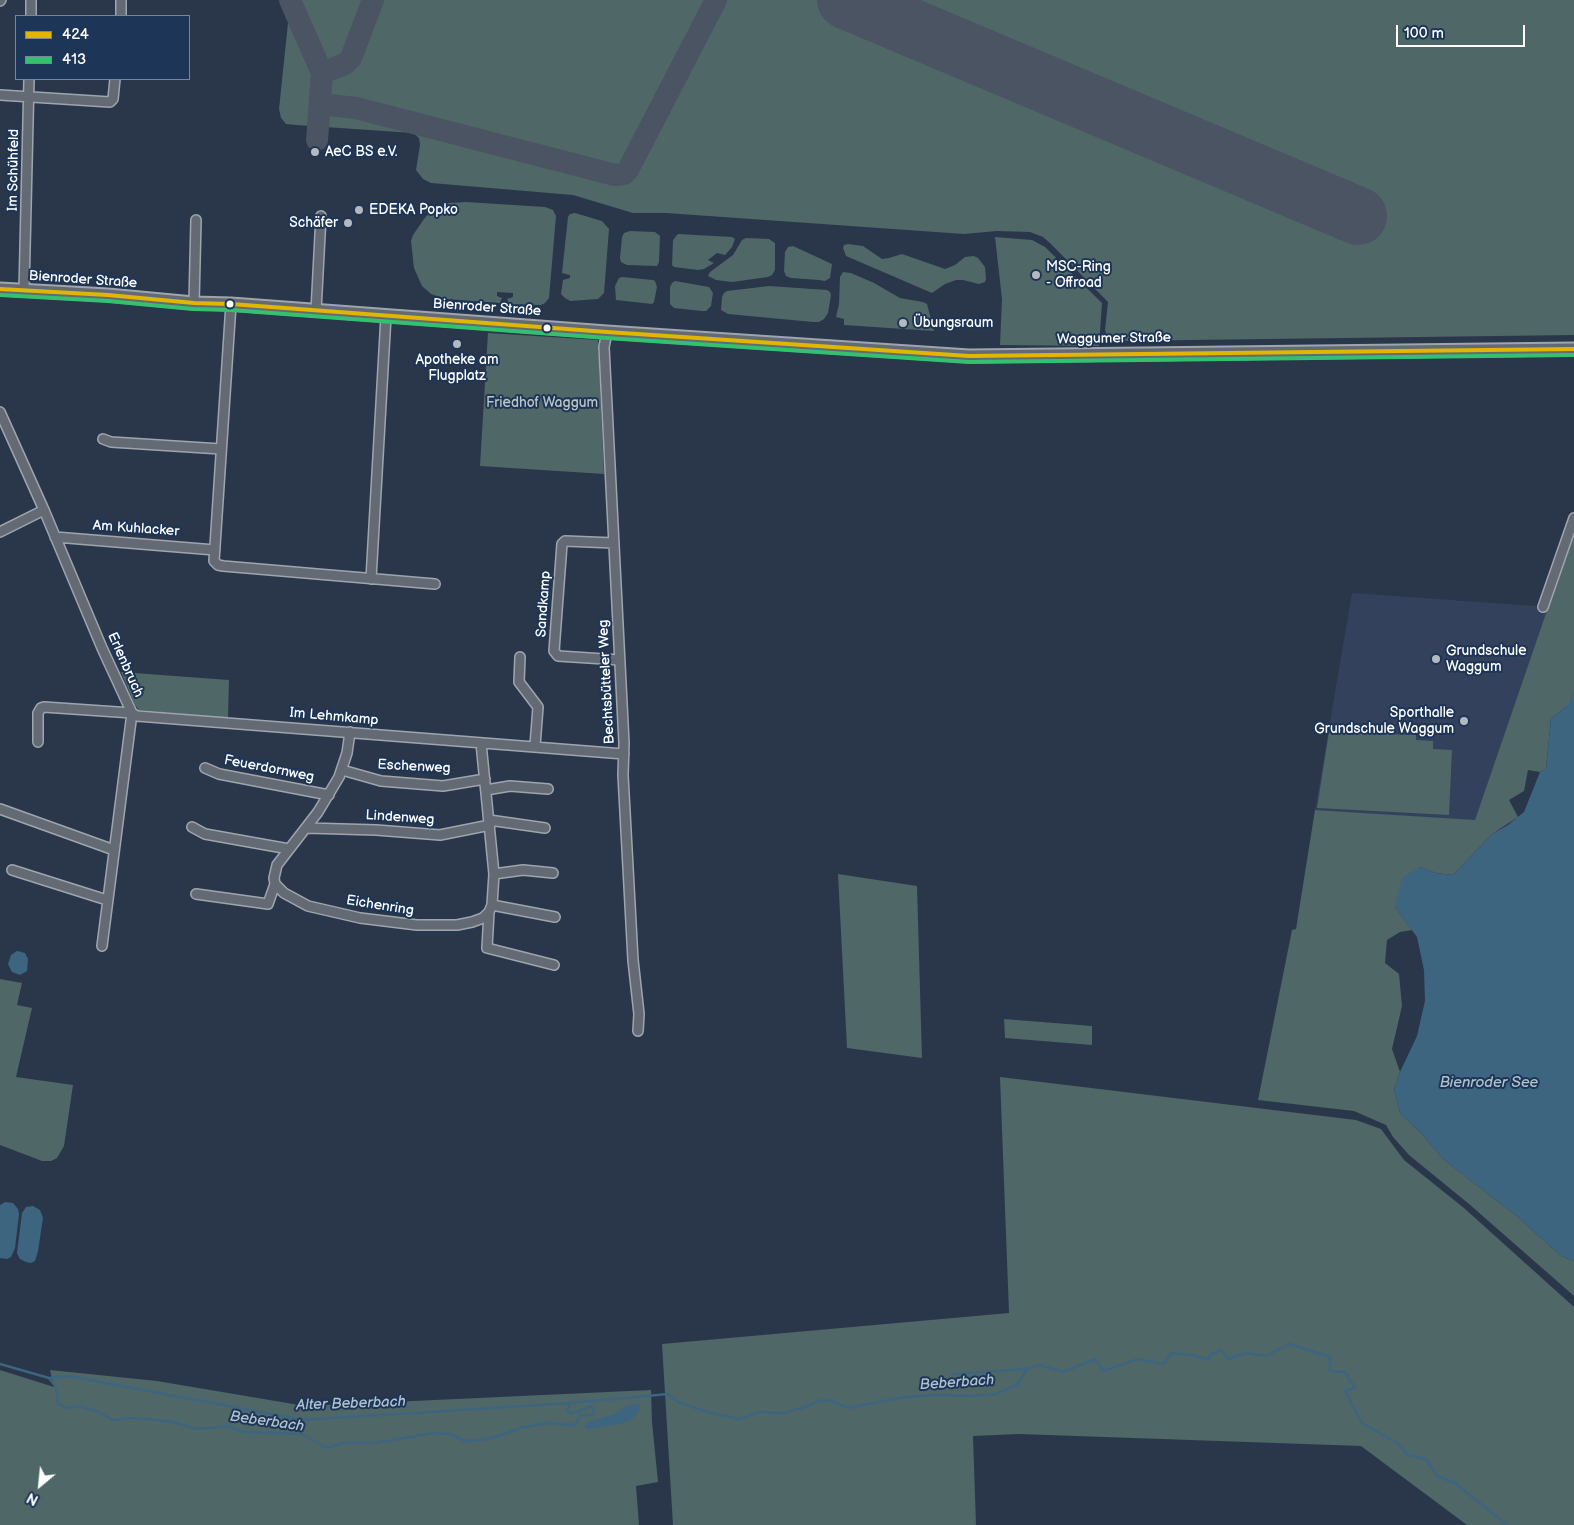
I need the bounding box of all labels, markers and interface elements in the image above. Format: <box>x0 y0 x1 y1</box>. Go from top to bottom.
legend <box>15 15 190 80</box>
scale bar <box>1399 15 1528 47</box>
text: 100 m <box>1404 24 1444 43</box>
text: 424 <box>62 25 89 44</box>
text: 413 <box>62 50 86 69</box>
street label: Im Schühfeld <box>5 129 23 211</box>
place label: AeC BS e.V. <box>325 144 397 160</box>
marker: AeC BS e.V. <box>309 146 321 158</box>
place label: EDEKA Popko <box>369 202 458 218</box>
marker: EDEKA Popko <box>353 204 365 216</box>
place label: Schäfer <box>289 215 338 231</box>
marker: Schäfer <box>342 217 354 229</box>
place label: MSC-Ring - Offroad <box>1046 259 1111 292</box>
street label: Bienroder Straße <box>28 268 138 292</box>
marker: MSC-Ring - Offroad <box>1030 269 1042 281</box>
street label: Bienroder Straße <box>432 296 542 320</box>
unlabelled marker <box>225 299 235 309</box>
place label: Übungsraum <box>913 315 993 331</box>
marker: Übungsraum <box>897 317 909 329</box>
unlabelled marker <box>542 323 552 333</box>
street label: Waggumer Straße <box>1057 330 1171 348</box>
marker: Apotheke am Flugplatz <box>451 338 463 350</box>
place label: Apotheke am Flugplatz <box>415 352 499 384</box>
park label: Friedhof Waggum <box>486 395 598 411</box>
street label: Am Kuhlacker <box>92 518 180 540</box>
street label: Sandkamp <box>533 570 555 638</box>
street label: Bechtsbütteler Weg <box>595 619 619 745</box>
street label: Erlenbruch <box>103 630 147 700</box>
place label: Grundschule Waggum <box>1446 643 1526 676</box>
marker: Grundschule Waggum <box>1430 653 1442 665</box>
street label: Im Lehmkamp <box>289 705 379 729</box>
place label: Sporthalle Grundschule Waggum <box>1314 705 1454 738</box>
marker: Sporthalle Grundschule Waggum <box>1458 715 1470 727</box>
street label: Feuerdornweg <box>222 752 316 786</box>
street label: Eschenweg <box>377 757 451 777</box>
street label: Lindenweg <box>365 807 435 829</box>
street label: Eichenring <box>345 892 415 920</box>
water label: Bienroder See <box>1440 1074 1538 1092</box>
water label: Beberbach <box>919 1371 995 1395</box>
water label: Alter Beberbach <box>296 1393 406 1415</box>
water label: Beberbach <box>229 1408 305 1436</box>
north arrow <box>15 1460 65 1510</box>
text: N <box>24 1489 41 1509</box>

